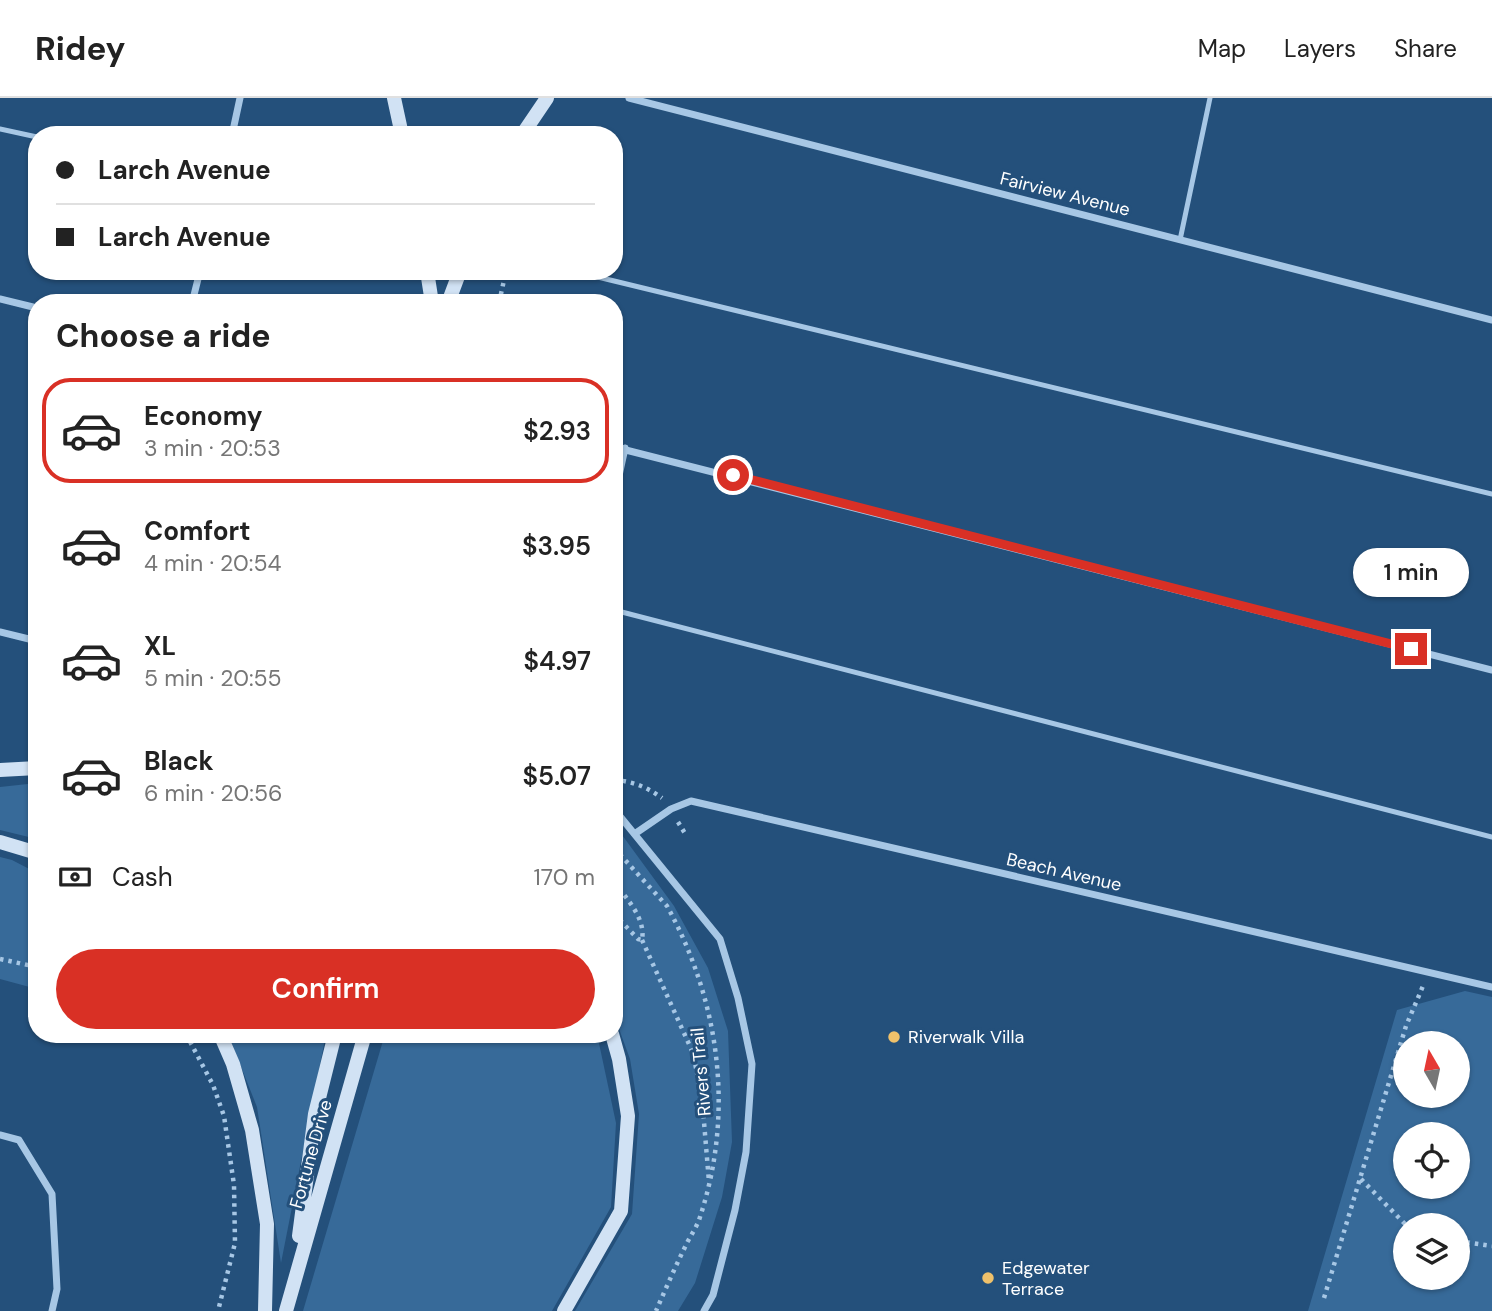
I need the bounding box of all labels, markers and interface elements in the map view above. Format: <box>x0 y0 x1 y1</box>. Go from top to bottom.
text: Ridey <box>35 27 125 70</box>
text: Map <box>1198 33 1246 64</box>
text: Layers <box>1284 33 1356 64</box>
text: Share <box>1394 33 1457 64</box>
text: Larch Avenue <box>98 153 271 187</box>
street label: Fairview Avenue <box>997 166 1133 222</box>
text: Larch Avenue <box>98 220 271 254</box>
text: Choose a ride <box>56 315 271 357</box>
icon: car <box>60 399 123 462</box>
text: Economy <box>144 399 262 433</box>
text: $2.93 <box>523 414 591 448</box>
text: 3 min · 20:53 <box>144 433 281 463</box>
route start <box>717 459 749 491</box>
icon: car <box>60 514 123 577</box>
text: Comfort <box>144 514 250 548</box>
text: $3.95 <box>522 529 591 563</box>
callout: 1 min <box>1353 547 1469 596</box>
text: 4 min · 20:54 <box>144 548 281 578</box>
text: 1 min <box>1384 557 1438 587</box>
icon: car <box>60 629 123 692</box>
text: XL <box>144 629 176 663</box>
route end <box>1395 633 1427 665</box>
text: $4.97 <box>524 644 591 678</box>
text: 5 min · 20:55 <box>144 663 282 693</box>
icon: car <box>60 744 123 807</box>
text: Black <box>144 744 214 778</box>
text: $5.07 <box>522 759 591 793</box>
text: 6 min · 20:56 <box>144 778 282 808</box>
street label: Beach Avenue <box>1004 847 1124 897</box>
icon: cash <box>56 858 94 896</box>
text: Cash <box>112 860 173 894</box>
text: 170 m <box>534 862 595 892</box>
button: Confirm <box>56 949 595 1029</box>
place label: Riverwalk Villa <box>908 1025 1024 1049</box>
street label: Rivers Trail <box>685 1027 717 1117</box>
marker: Riverwalk Villa <box>886 1029 902 1045</box>
north arrow <box>1393 1031 1470 1108</box>
map controls <box>1393 1031 1470 1290</box>
street label: Fortune Drive <box>284 1097 338 1211</box>
button: locate <box>1393 1122 1470 1199</box>
button: layers <box>1393 1213 1470 1290</box>
place label: Edgewater Terrace <box>1002 1256 1090 1301</box>
marker: Edgewater Terrace <box>980 1270 996 1286</box>

